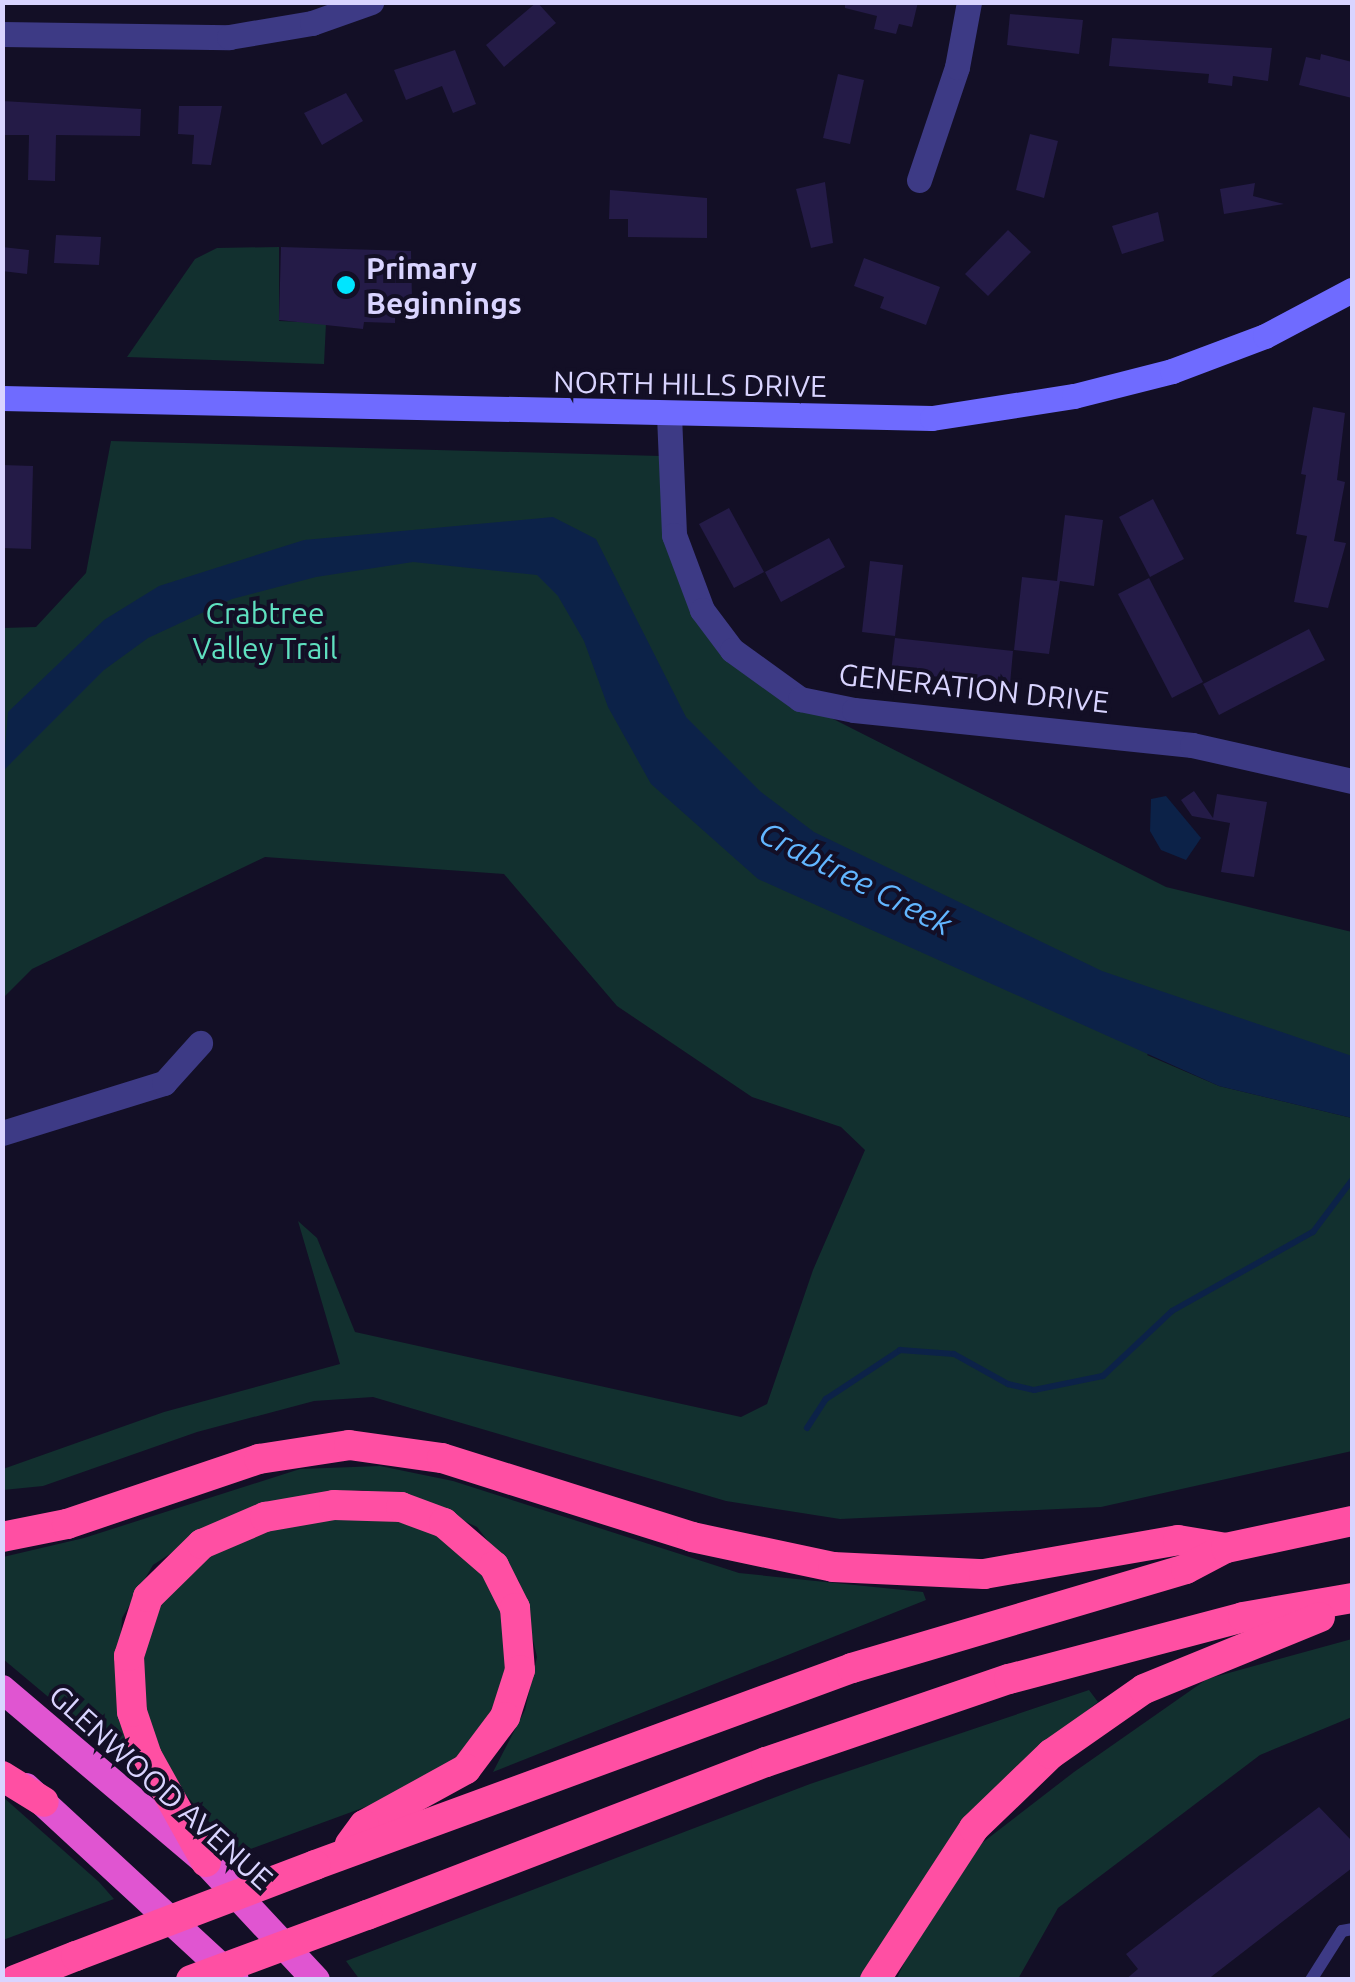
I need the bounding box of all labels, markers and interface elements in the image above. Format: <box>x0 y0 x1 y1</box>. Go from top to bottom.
place label: Primary Beginnings <box>366 250 522 320</box>
marker: Primary Beginnings <box>335 274 357 296</box>
street label: NORTH HILLS DRIVE <box>553 364 827 404</box>
park label: Crabtree Valley Trail <box>192 595 338 666</box>
street label: GENERATION DRIVE <box>837 656 1111 720</box>
water label: Crabtree Creek <box>753 813 959 943</box>
street label: GLENWOOD AVENUE <box>42 1677 280 1897</box>

